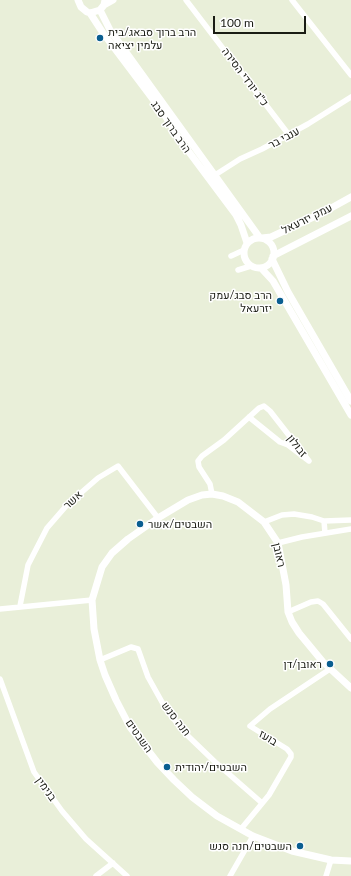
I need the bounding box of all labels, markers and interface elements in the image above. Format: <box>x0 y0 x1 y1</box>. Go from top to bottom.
scale bar <box>215 8 308 34</box>
text: 100 m <box>220 15 254 30</box>
place label: הרב ברוך סבאג/בית עלמין יציאה <box>108 25 196 51</box>
marker: הרב ברוך סבאג/בית עלמין יציאה <box>95 33 105 43</box>
street label: כ"ג יורדי הסירה <box>219 45 271 109</box>
street label: הרב ברוך סבג <box>148 99 194 155</box>
street label: ענבי בר <box>266 124 302 152</box>
street label: עמק יזרעאל <box>280 201 334 237</box>
place label: הרב סבג/עמק יזרעאל <box>209 288 272 314</box>
marker: הרב סבג/עמק יזרעאל <box>275 296 285 306</box>
street label: זבולון <box>284 432 310 460</box>
street label: אשר <box>61 488 85 512</box>
place label: השבטים/אשר <box>148 517 212 531</box>
marker: השבטים/אשר <box>135 519 145 529</box>
street label: ראובן <box>270 542 288 568</box>
place label: ראובן/דן <box>283 657 322 671</box>
marker: ראובן/דן <box>325 659 335 669</box>
street label: חנה סנש <box>159 699 193 739</box>
street label: השבטים <box>123 717 155 755</box>
street label: בועז <box>256 727 280 749</box>
place label: השבטים/יהודית <box>175 760 247 774</box>
marker: השבטים/יהודית <box>162 762 172 772</box>
street label: בנימין <box>33 774 59 804</box>
place label: השבטים/חנה סנש <box>209 839 292 853</box>
marker: השבטים/חנה סנש <box>295 841 305 851</box>

